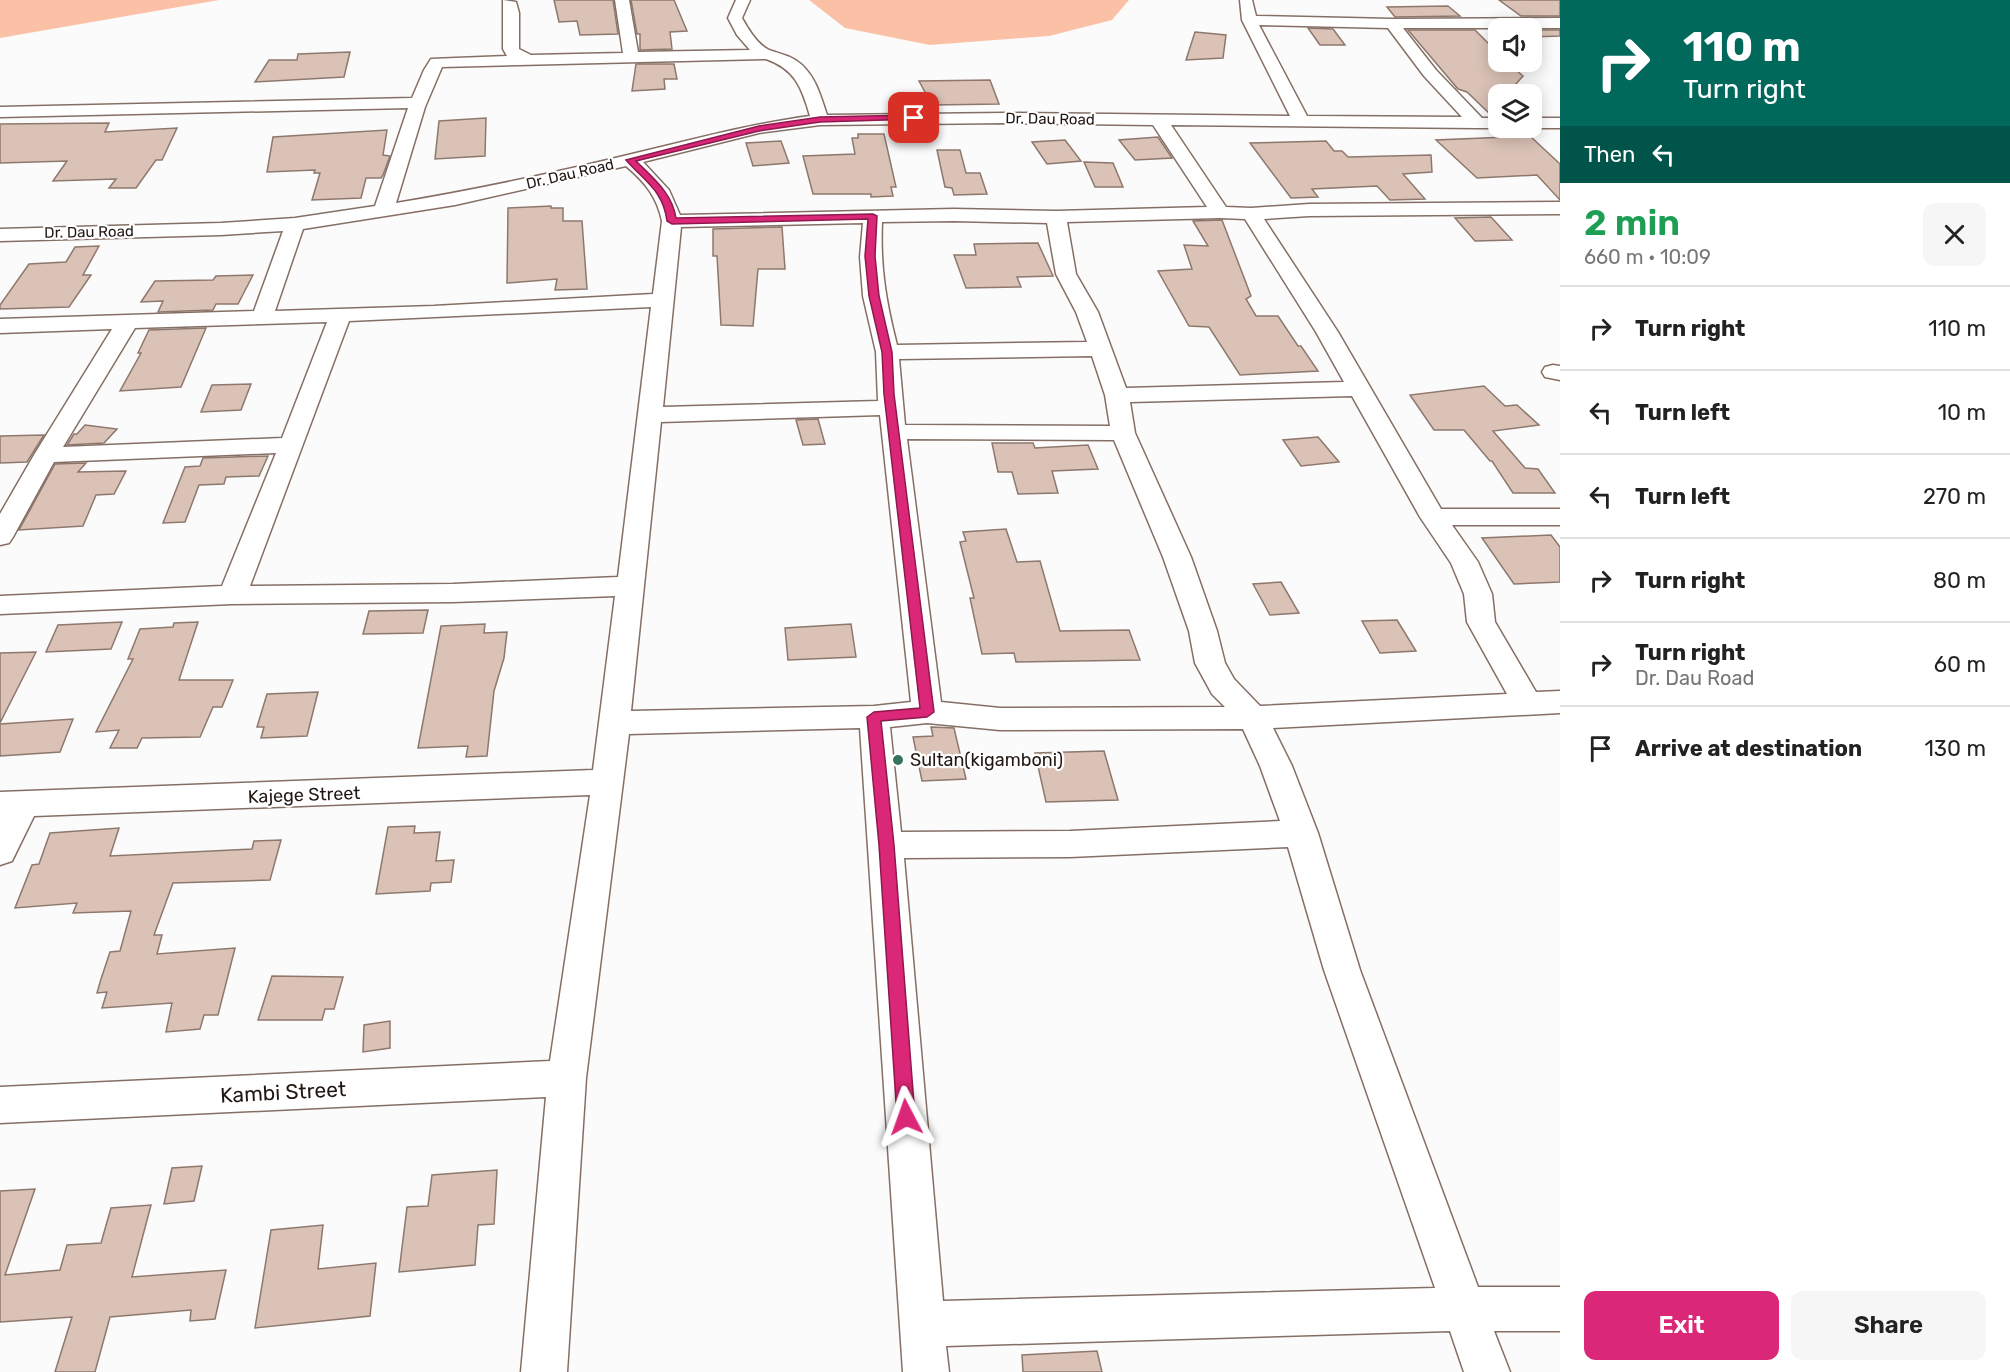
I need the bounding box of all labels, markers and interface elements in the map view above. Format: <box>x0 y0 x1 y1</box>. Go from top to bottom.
map controls <box>1488 18 1542 138</box>
button: sound <box>1488 18 1542 72</box>
text: 110 m <box>1683 22 1801 72</box>
icon: right <box>1584 24 1662 102</box>
text: Turn right <box>1683 73 1806 105</box>
button: layers <box>1488 84 1542 138</box>
pin <box>888 92 939 143</box>
icon: arrive <box>897 101 930 134</box>
street label: Dr. Dau Road <box>1005 109 1095 129</box>
icon: left <box>1647 138 1680 171</box>
text: Then <box>1584 141 1635 168</box>
street label: Dr. Dau Road <box>524 155 616 193</box>
text: 2 min <box>1584 201 1680 244</box>
button: close <box>1923 203 1986 266</box>
street label: Dr. Dau Road <box>44 222 134 242</box>
text: 660 m · 10:09 <box>1584 245 1711 269</box>
icon: right <box>1584 312 1617 345</box>
text: Turn right <box>1635 315 1745 342</box>
text: 110 m <box>1928 315 1986 342</box>
icon: left <box>1584 396 1617 429</box>
text: Turn left <box>1635 399 1730 426</box>
text: 10 m <box>1938 399 1986 426</box>
icon: left <box>1584 480 1617 513</box>
text: Turn left <box>1635 483 1730 510</box>
text: 270 m <box>1923 483 1986 510</box>
icon: right <box>1584 564 1617 597</box>
text: Turn right <box>1635 567 1745 594</box>
text: 80 m <box>1933 567 1986 594</box>
text: Turn right <box>1635 639 1745 666</box>
icon: right <box>1584 648 1617 681</box>
text: 60 m <box>1934 651 1986 678</box>
text: Dr. Dau Road <box>1635 666 1754 690</box>
icon: arrive <box>1584 732 1617 765</box>
text: Arrive at destination <box>1635 735 1862 762</box>
text: 130 m <box>1924 735 1986 762</box>
place label: Sultan(kigamboni) <box>910 749 1063 771</box>
marker: Sultan(kigamboni) <box>891 753 905 767</box>
street label: Kajege Street <box>247 782 361 808</box>
street label: Kambi Street <box>219 1076 347 1108</box>
position arrow <box>874 1085 938 1149</box>
button: Exit <box>1584 1291 1779 1360</box>
button: Share <box>1791 1291 1986 1360</box>

